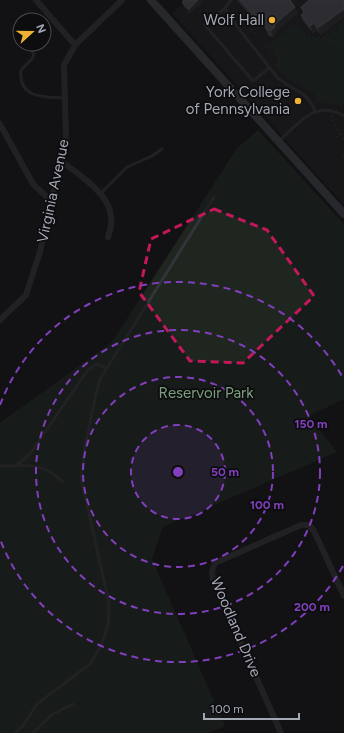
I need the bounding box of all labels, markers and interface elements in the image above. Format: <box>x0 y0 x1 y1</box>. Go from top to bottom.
place label: Wolf Hall <box>203 11 264 29</box>
north arrow <box>12 12 52 52</box>
marker: Wolf Hall <box>267 15 277 25</box>
text: N <box>33 22 48 35</box>
place label: York College of Pennsylvania <box>186 83 290 118</box>
marker: York College of Pennsylvania <box>293 96 303 106</box>
street label: Virginia Avenue <box>33 138 73 244</box>
park label: Reservoir Park <box>159 384 254 402</box>
text: 150 m <box>294 417 328 431</box>
centre of rings <box>171 465 185 479</box>
text: 50 m <box>211 465 239 479</box>
text: 100 m <box>250 498 284 512</box>
street label: Woodland Drive <box>207 574 265 680</box>
text: 200 m <box>294 600 330 614</box>
scale bar <box>204 695 299 721</box>
text: 100 m <box>210 702 244 716</box>

